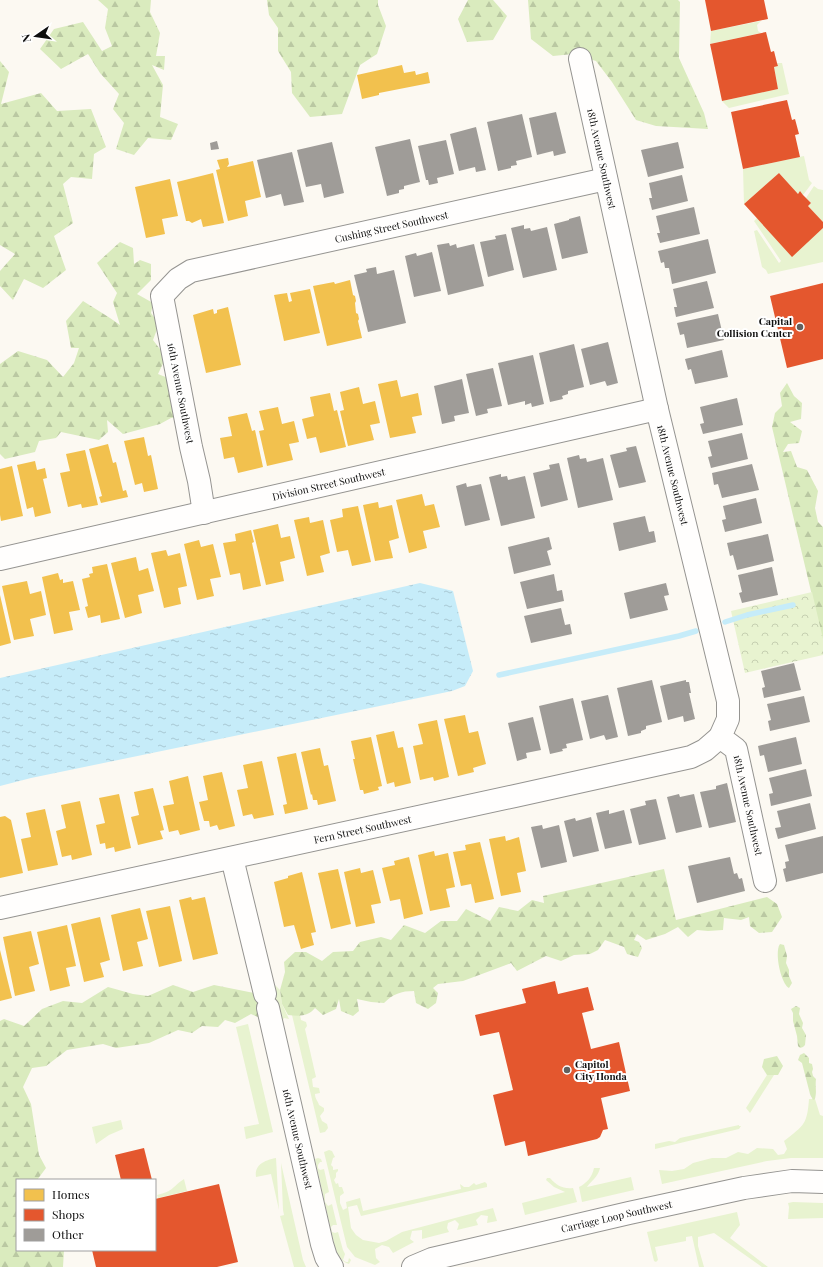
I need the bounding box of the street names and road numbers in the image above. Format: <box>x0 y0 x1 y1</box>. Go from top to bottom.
street label: 18th Avenue Southwest <box>584 107 620 211</box>
street label: Cushing Street Southwest <box>333 207 450 246</box>
street label: 16th Avenue Southwest <box>164 341 198 445</box>
street label: 18th Avenue Southwest <box>654 423 692 527</box>
street label: Division Street Southwest <box>271 464 387 504</box>
street label: 18th Avenue Southwest <box>730 753 766 857</box>
street label: Fern Street Southwest <box>312 812 413 847</box>
street label: 16th Avenue Southwest <box>280 1087 316 1191</box>
street label: Carriage Loop Southwest <box>560 1197 674 1236</box>

